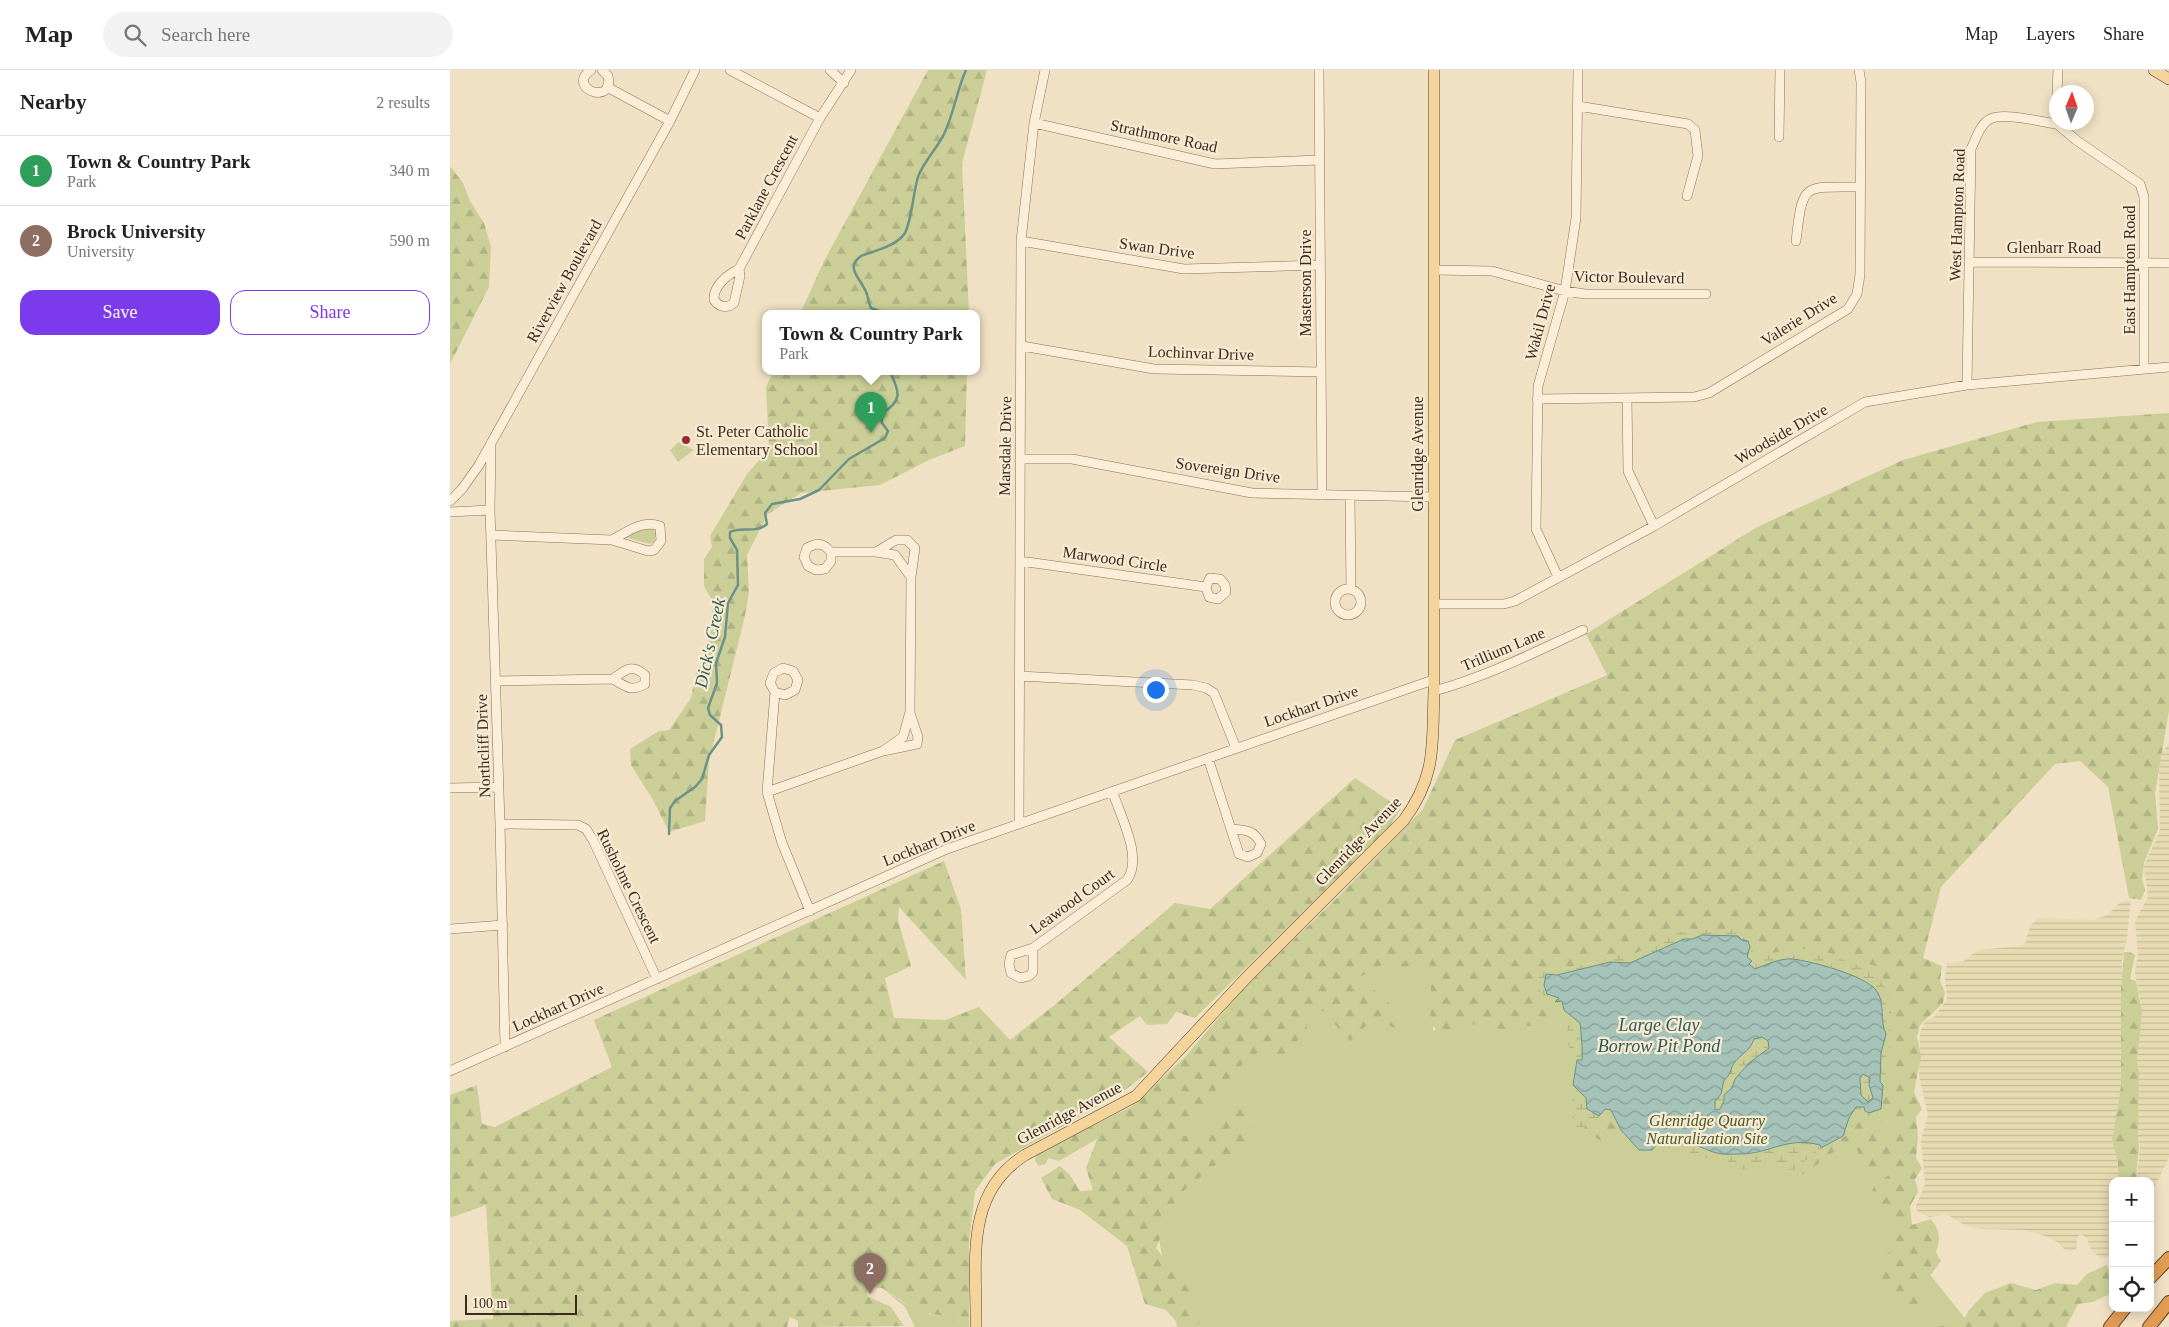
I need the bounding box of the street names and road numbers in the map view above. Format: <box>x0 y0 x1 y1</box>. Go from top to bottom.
street label: Strathmore Road <box>1109 116 1219 156</box>
street label: Parklane Crescent <box>731 131 801 242</box>
street label: West Hampton Road <box>1946 148 1969 282</box>
street label: East Hampton Road <box>2121 206 2139 334</box>
street label: Riverview Boulevard <box>523 217 605 345</box>
street label: Masterson Drive <box>1297 229 1314 337</box>
street label: Swan Drive <box>1118 234 1196 262</box>
street label: Glenbarr Road <box>2007 239 2101 256</box>
street label: Victor Boulevard <box>1574 268 1684 286</box>
street label: Wakil Drive <box>1522 282 1558 362</box>
street label: Valerie Drive <box>1758 289 1840 349</box>
street label: Lochinvar Drive <box>1148 343 1254 363</box>
street label: Marsdale Drive <box>996 396 1014 496</box>
street label: Glenridge Avenue <box>1409 396 1427 512</box>
street label: Woodside Drive <box>1732 401 1830 467</box>
street label: Sovereign Drive <box>1175 454 1281 487</box>
street label: Marwood Circle <box>1062 543 1168 575</box>
street label: Trillium Lane <box>1459 624 1547 674</box>
street label: Lockhart Drive <box>1262 682 1360 730</box>
street label: Northcliff Drive <box>473 694 493 798</box>
street label: Glenridge Avenue <box>1312 793 1405 889</box>
street label: Lockhart Drive <box>880 817 978 869</box>
street label: Rusholme Crescent <box>594 826 664 946</box>
street label: Leawood Court <box>1027 864 1118 937</box>
street label: Lockhart Drive <box>510 979 606 1035</box>
street label: Glenridge Avenue <box>1014 1078 1125 1149</box>

